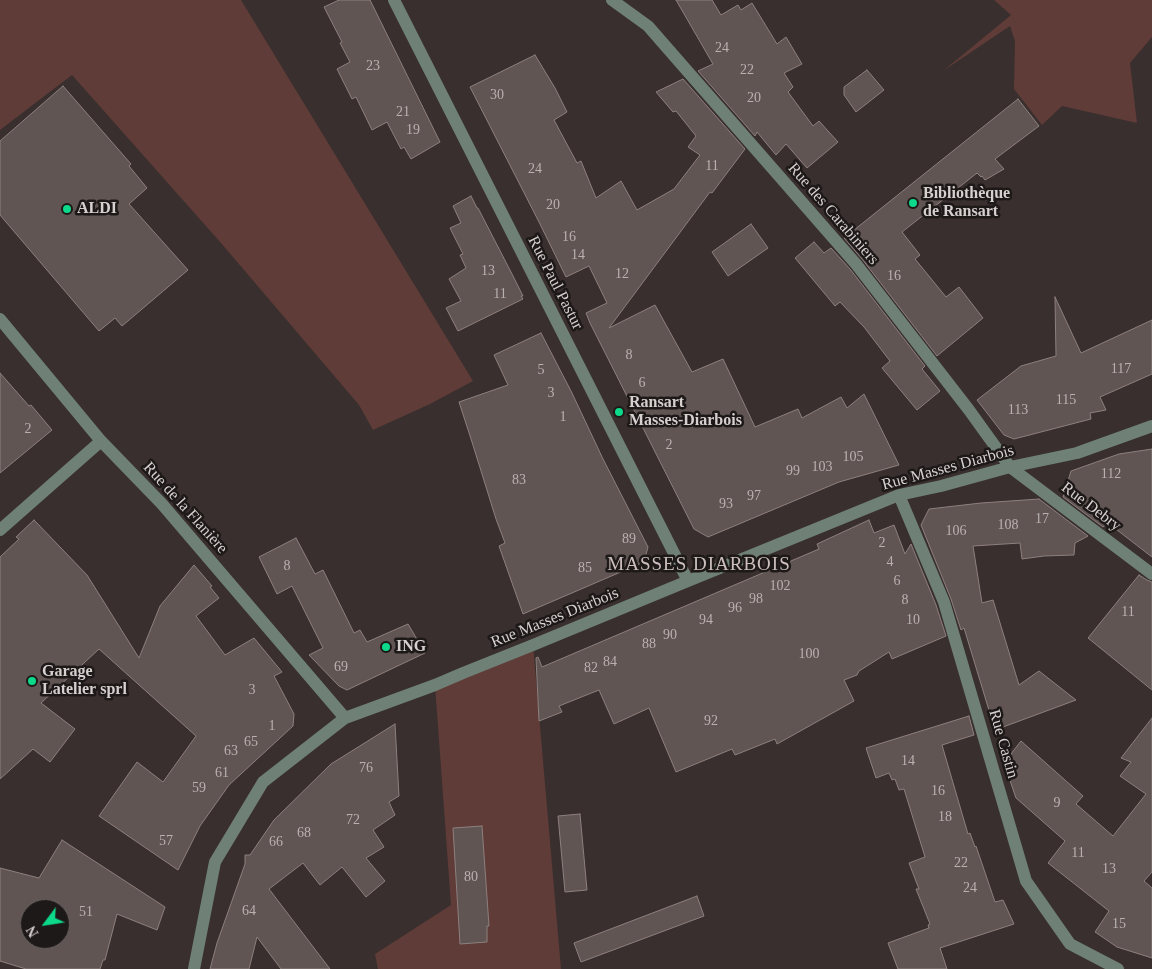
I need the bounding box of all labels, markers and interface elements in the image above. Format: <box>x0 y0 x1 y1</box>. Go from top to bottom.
house number: 24 <box>715 40 729 56</box>
house number: 23 <box>366 58 380 74</box>
house number: 22 <box>740 62 754 78</box>
house number: 30 <box>490 87 504 103</box>
house number: 20 <box>747 90 761 106</box>
house number: 21 <box>396 104 410 120</box>
house number: 19 <box>406 122 420 138</box>
house number: 11 <box>705 158 719 174</box>
street label: Rue des Carabiniers <box>783 159 883 269</box>
house number: 24 <box>528 161 542 177</box>
place label: Bibliothèque de Ransart <box>923 184 1010 222</box>
house number: 20 <box>546 197 560 213</box>
marker: Bibliothèque de Ransart <box>907 197 919 209</box>
place label: ALDI <box>77 199 117 219</box>
marker: ALDI <box>61 203 73 215</box>
house number: 16 <box>562 229 576 245</box>
street label: Rue Paul Pastur <box>523 233 587 333</box>
house number: 14 <box>571 247 585 263</box>
house number: 13 <box>481 263 495 279</box>
house number: 12 <box>615 266 629 282</box>
house number: 16 <box>887 268 901 284</box>
house number: 11 <box>493 286 507 302</box>
house number: 8 <box>626 347 632 363</box>
house number: 117 <box>1111 361 1131 377</box>
house number: 5 <box>538 362 544 378</box>
house number: 6 <box>638 375 646 391</box>
house number: 3 <box>548 385 554 401</box>
house number: 115 <box>1056 392 1076 408</box>
place label: Ransart Masses-Diarbois <box>629 393 742 431</box>
house number: 113 <box>1008 402 1028 418</box>
marker: Ransart Masses-Diarbois <box>613 406 625 418</box>
house number: 1 <box>560 409 566 425</box>
house number: 2 <box>24 421 32 437</box>
house number: 2 <box>666 437 672 453</box>
street label: Rue Masses Diarbois <box>880 441 1016 495</box>
house number: 105 <box>842 449 864 465</box>
street label: Rue de la Flanière <box>139 458 231 558</box>
house number: 103 <box>812 459 832 475</box>
house number: 99 <box>786 463 800 479</box>
house number: 112 <box>1101 466 1121 482</box>
house number: 83 <box>512 472 526 488</box>
street label: Rue Debry <box>1057 478 1125 536</box>
house number: 97 <box>747 488 761 504</box>
house number: 93 <box>719 496 733 512</box>
house number: 17 <box>1035 511 1049 527</box>
house number: 108 <box>998 517 1018 533</box>
house number: 106 <box>946 523 966 539</box>
house number: 89 <box>622 531 636 547</box>
house number: 2 <box>879 535 886 551</box>
district label: MASSES DIARBOIS <box>605 554 793 576</box>
house number: 4 <box>886 554 894 570</box>
house number: 8 <box>284 558 290 574</box>
house number: 85 <box>578 560 592 576</box>
house number: 6 <box>894 573 900 589</box>
house number: 102 <box>770 578 790 594</box>
street label: Rue Masses Diarbois <box>488 584 622 652</box>
house number: 98 <box>749 591 763 607</box>
house number: 8 <box>902 592 908 608</box>
house number: 96 <box>728 600 742 616</box>
house number: 11 <box>1121 604 1135 620</box>
house number: 94 <box>699 612 713 628</box>
house number: 10 <box>906 612 920 628</box>
house number: 90 <box>663 627 677 643</box>
house number: 88 <box>642 636 656 652</box>
place label: ING <box>396 637 426 657</box>
marker: ING <box>380 641 392 653</box>
house number: 100 <box>799 646 820 662</box>
house number: 84 <box>603 654 617 670</box>
house number: 69 <box>334 659 348 675</box>
house number: 82 <box>584 660 598 676</box>
place label: Garage Latelier sprl <box>42 662 127 700</box>
marker: Garage Latelier sprl <box>26 675 38 687</box>
house number: 3 <box>248 682 256 698</box>
street label: Rue Castin <box>984 707 1022 781</box>
house number: 92 <box>704 713 718 729</box>
house number: 1 <box>268 718 276 734</box>
house number: 65 <box>244 734 258 750</box>
house number: 63 <box>224 743 238 759</box>
house number: 14 <box>901 753 915 769</box>
house number: 76 <box>359 760 373 776</box>
house number: 61 <box>215 765 229 781</box>
house number: 59 <box>192 780 206 796</box>
house number: 16 <box>931 783 945 799</box>
house number: 9 <box>1054 795 1060 811</box>
house number: 18 <box>938 809 952 825</box>
house number: 72 <box>346 812 360 828</box>
house number: 68 <box>297 825 311 841</box>
house number: 57 <box>159 833 173 849</box>
house number: 66 <box>269 834 283 850</box>
house number: 11 <box>1071 845 1085 861</box>
house number: 22 <box>954 855 968 871</box>
house number: 13 <box>1102 861 1116 877</box>
house number: 80 <box>464 869 478 885</box>
house number: 24 <box>963 880 977 896</box>
north arrow <box>20 899 70 949</box>
house number: 64 <box>242 903 256 919</box>
house number: 51 <box>79 904 93 920</box>
house number: 15 <box>1112 916 1126 932</box>
text: N <box>24 923 42 940</box>

